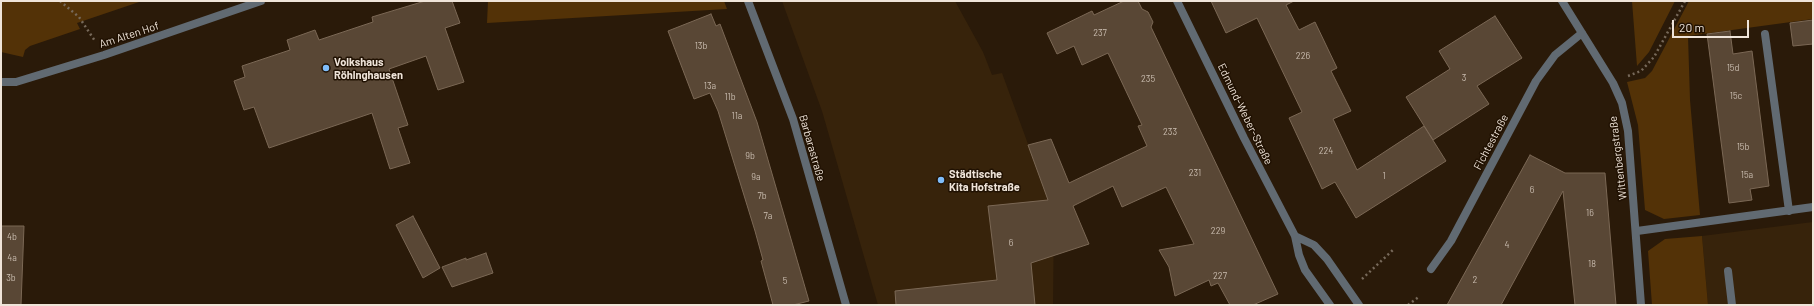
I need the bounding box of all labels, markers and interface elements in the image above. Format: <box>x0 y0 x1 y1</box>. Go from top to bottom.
scale bar <box>1674 12 1751 38</box>
street label: Am Alten Hof <box>97 19 161 51</box>
text: 20 m <box>1679 20 1705 34</box>
house number: 237 <box>1093 28 1107 38</box>
house number: 13b <box>695 41 707 51</box>
house number: 226 <box>1296 51 1310 61</box>
place label: Volkshaus Röhlnghausen <box>334 55 403 81</box>
street label: Edmund-Weber-Straße <box>1215 61 1275 167</box>
marker: Volkshaus Röhlnghausen <box>321 63 331 73</box>
house number: 15d <box>1727 63 1739 73</box>
house number: 3 <box>1462 73 1466 83</box>
house number: 235 <box>1141 74 1155 84</box>
house number: 13a <box>704 81 716 91</box>
house number: 15c <box>1730 91 1742 101</box>
house number: 11b <box>724 92 736 102</box>
house number: 11a <box>732 111 742 121</box>
street label: Fichtestraße <box>1471 112 1511 172</box>
street label: Barbarastraße <box>796 113 828 183</box>
street label: Wittenbergstraße <box>1606 115 1630 201</box>
house number: 233 <box>1163 127 1177 137</box>
house number: 15b <box>1737 142 1749 152</box>
house number: 224 <box>1319 146 1333 156</box>
house number: 9b <box>745 151 755 161</box>
place label: Städtische Kita Hofstraße <box>949 167 1020 193</box>
house number: 231 <box>1189 168 1201 178</box>
house number: 15a <box>1741 170 1753 180</box>
house number: 1 <box>1382 171 1386 181</box>
house number: 9a <box>751 172 761 182</box>
marker: Städtische Kita Hofstraße <box>936 175 946 185</box>
house number: 6 <box>1530 185 1534 195</box>
house number: 7b <box>757 191 767 201</box>
house number: 16 <box>1586 208 1594 218</box>
house number: 7a <box>764 211 772 221</box>
house number: 229 <box>1211 226 1225 236</box>
house number: 4b <box>7 232 17 242</box>
house number: 6 <box>1009 238 1013 248</box>
house number: 4 <box>1505 240 1509 250</box>
house number: 4a <box>7 253 17 263</box>
house number: 18 <box>1588 259 1596 269</box>
house number: 227 <box>1213 271 1227 281</box>
house number: 3b <box>6 273 16 283</box>
house number: 2 <box>1473 275 1477 285</box>
house number: 5 <box>783 276 787 286</box>

